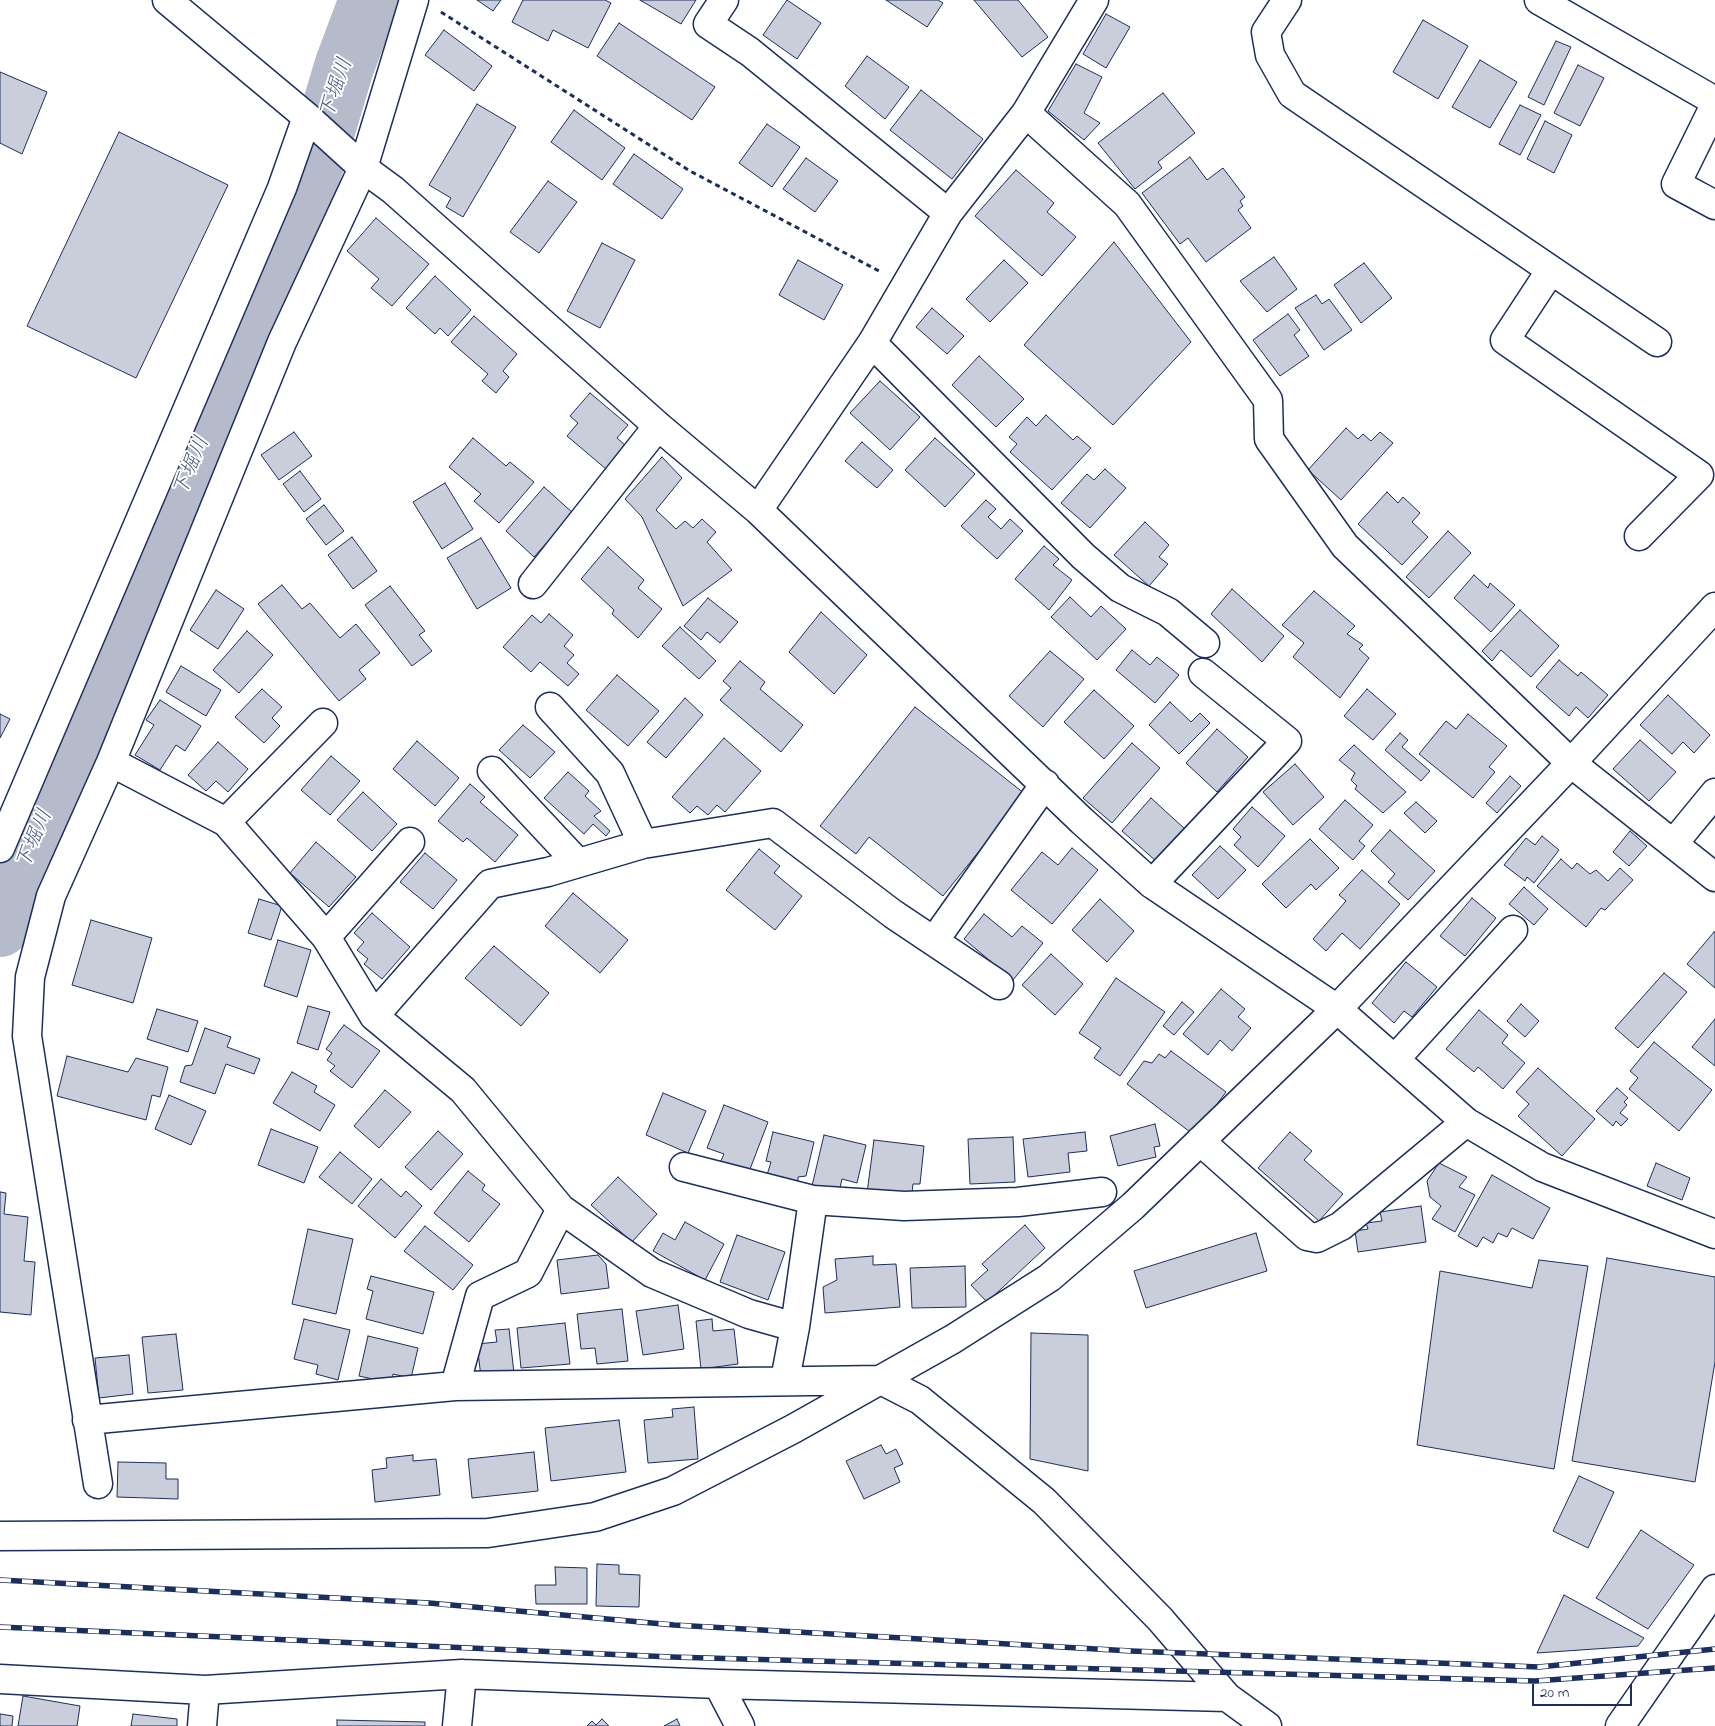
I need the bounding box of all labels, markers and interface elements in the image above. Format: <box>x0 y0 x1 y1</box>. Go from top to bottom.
water label: 下堀川 <box>316 55 360 123</box>
water label: 下堀川 <box>169 433 217 501</box>
water label: 下堀川 <box>12 806 60 874</box>
scale bar <box>1535 1674 1635 1706</box>
text: 20 m <box>1540 1682 1569 1704</box>

